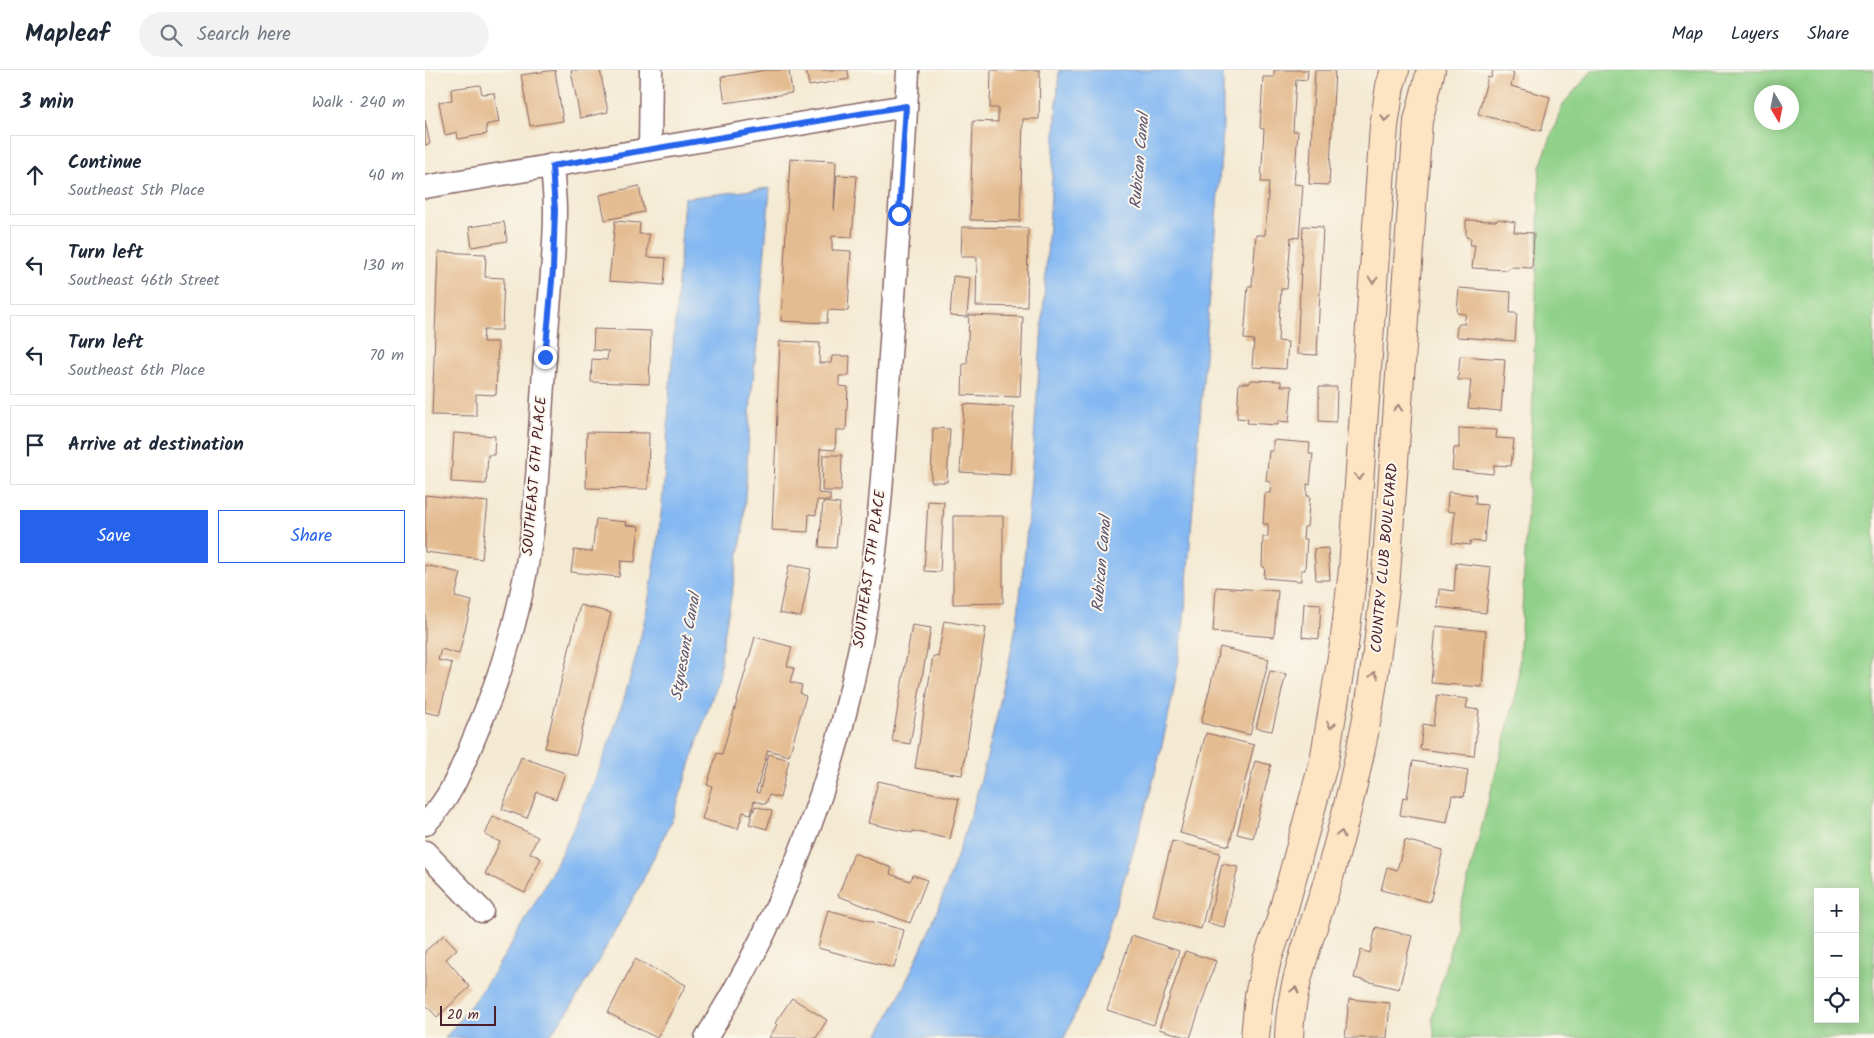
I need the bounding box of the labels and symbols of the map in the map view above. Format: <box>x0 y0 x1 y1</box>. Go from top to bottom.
north arrow <box>1754 85 1799 130</box>
water label: Rubican Canal <box>1123 109 1157 210</box>
one-way arrow <box>1381 113 1391 122</box>
route start <box>888 203 911 226</box>
one-way arrow <box>1368 276 1379 284</box>
route end <box>534 346 557 369</box>
street label: SOUTHEAST 6TH PLACE <box>516 394 554 557</box>
one-way arrow <box>1392 404 1403 412</box>
street label: COUNTRY CLUB BOULEVARD <box>1365 462 1405 654</box>
one-way arrow <box>1354 473 1365 481</box>
street label: SOUTHEAST 5TH PLACE <box>847 487 893 650</box>
water label: Rubican Canal <box>1085 512 1119 613</box>
water label: Styvesant Canal <box>664 588 708 703</box>
one-way arrow <box>1369 670 1379 679</box>
one-way arrow <box>1327 721 1337 729</box>
one-way arrow <box>1335 829 1346 838</box>
one-way arrow <box>1289 985 1300 994</box>
scale bar <box>440 1003 496 1026</box>

